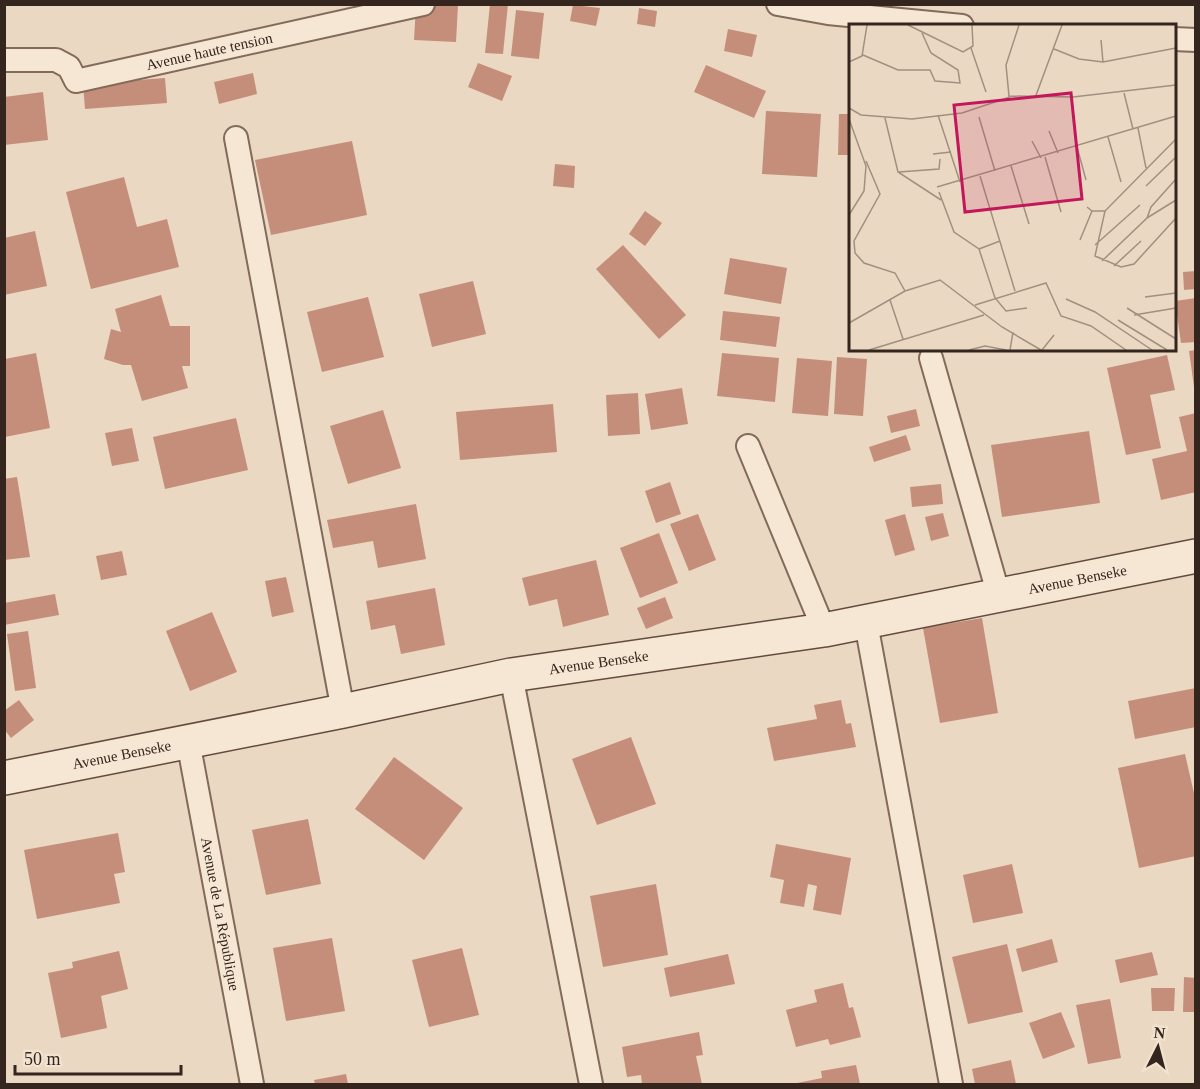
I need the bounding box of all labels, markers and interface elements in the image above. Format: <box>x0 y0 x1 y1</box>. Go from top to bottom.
inset map <box>849 24 1176 351</box>
street label: Avenue haute tension <box>145 30 275 73</box>
street label: Avenue Benseke <box>1027 562 1128 597</box>
street label: Avenue Benseke <box>548 647 650 677</box>
street label: Avenue Benseke <box>71 737 173 772</box>
street label: Avenue de La République <box>198 836 243 993</box>
north arrow <box>1128 1017 1188 1077</box>
text: N <box>1153 1024 1167 1042</box>
scale bar <box>15 1038 182 1076</box>
text: 50 m <box>24 1049 61 1069</box>

